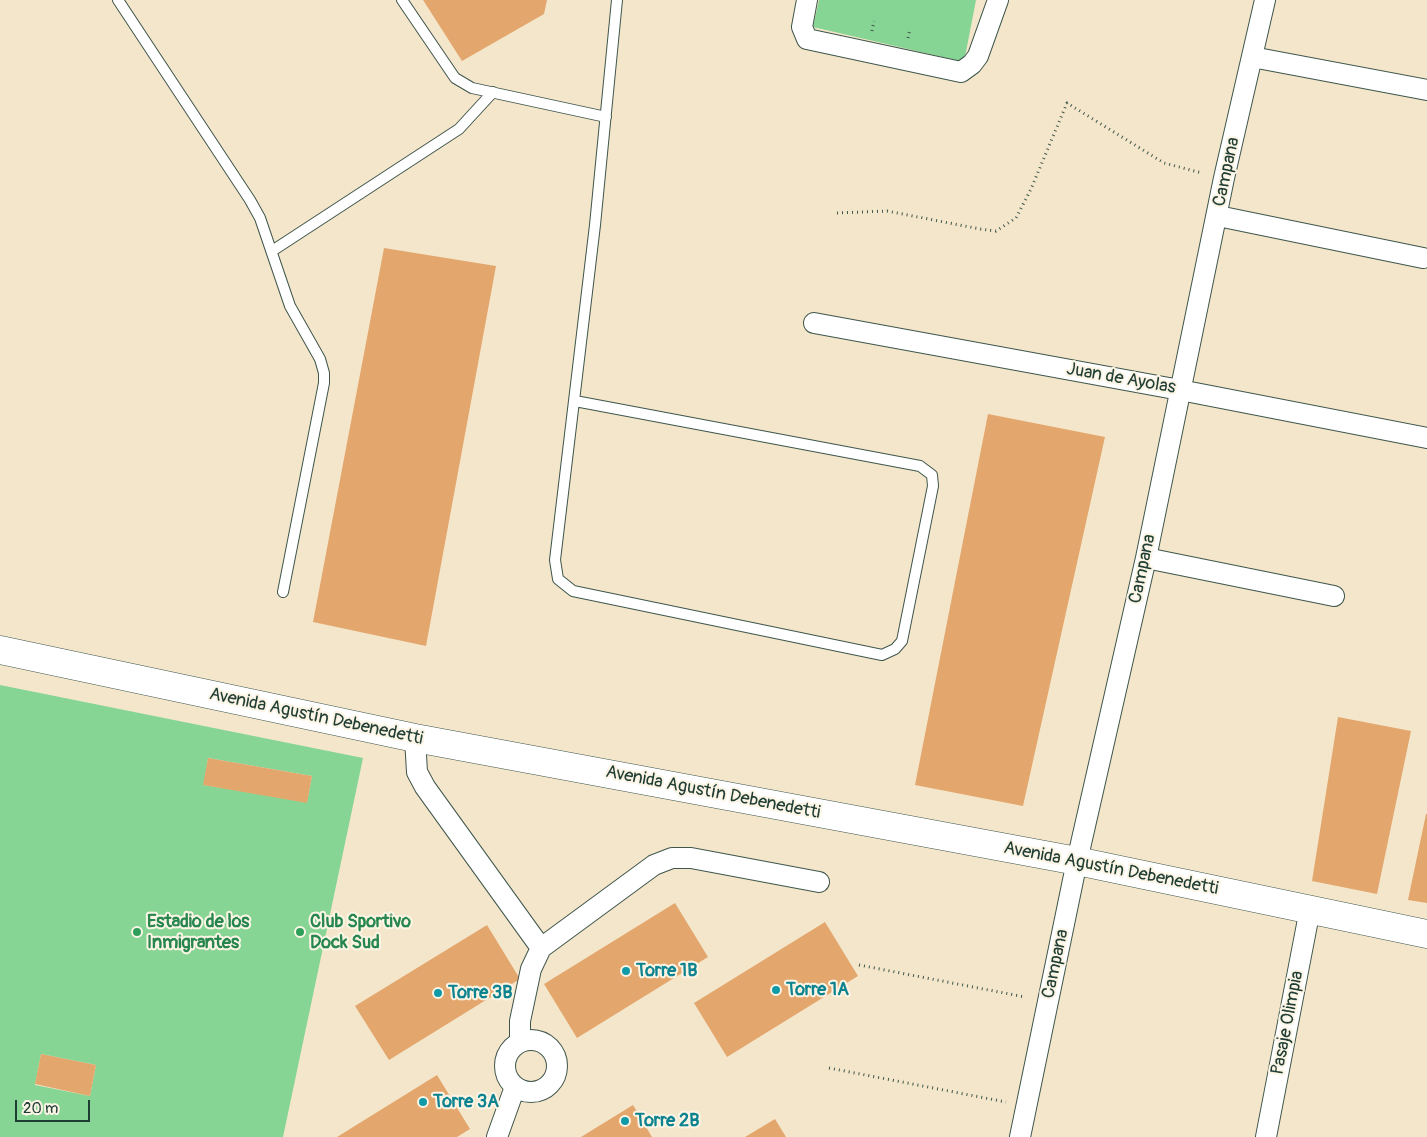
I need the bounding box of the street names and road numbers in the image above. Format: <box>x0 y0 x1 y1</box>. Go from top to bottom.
street label: Campana <box>1209 135 1245 209</box>
street label: Juan de Ayolas <box>1065 359 1177 399</box>
street label: Campana <box>1125 532 1161 606</box>
street label: Avenida Agustín Debenedetti <box>207 684 425 750</box>
street label: Avenida Agustín Debenedetti <box>604 762 822 824</box>
street label: Avenida Agustín Debenedetti <box>1002 838 1220 900</box>
street label: Campana <box>1038 927 1074 1001</box>
street label: Pasaje Olimpia <box>1267 969 1309 1077</box>

